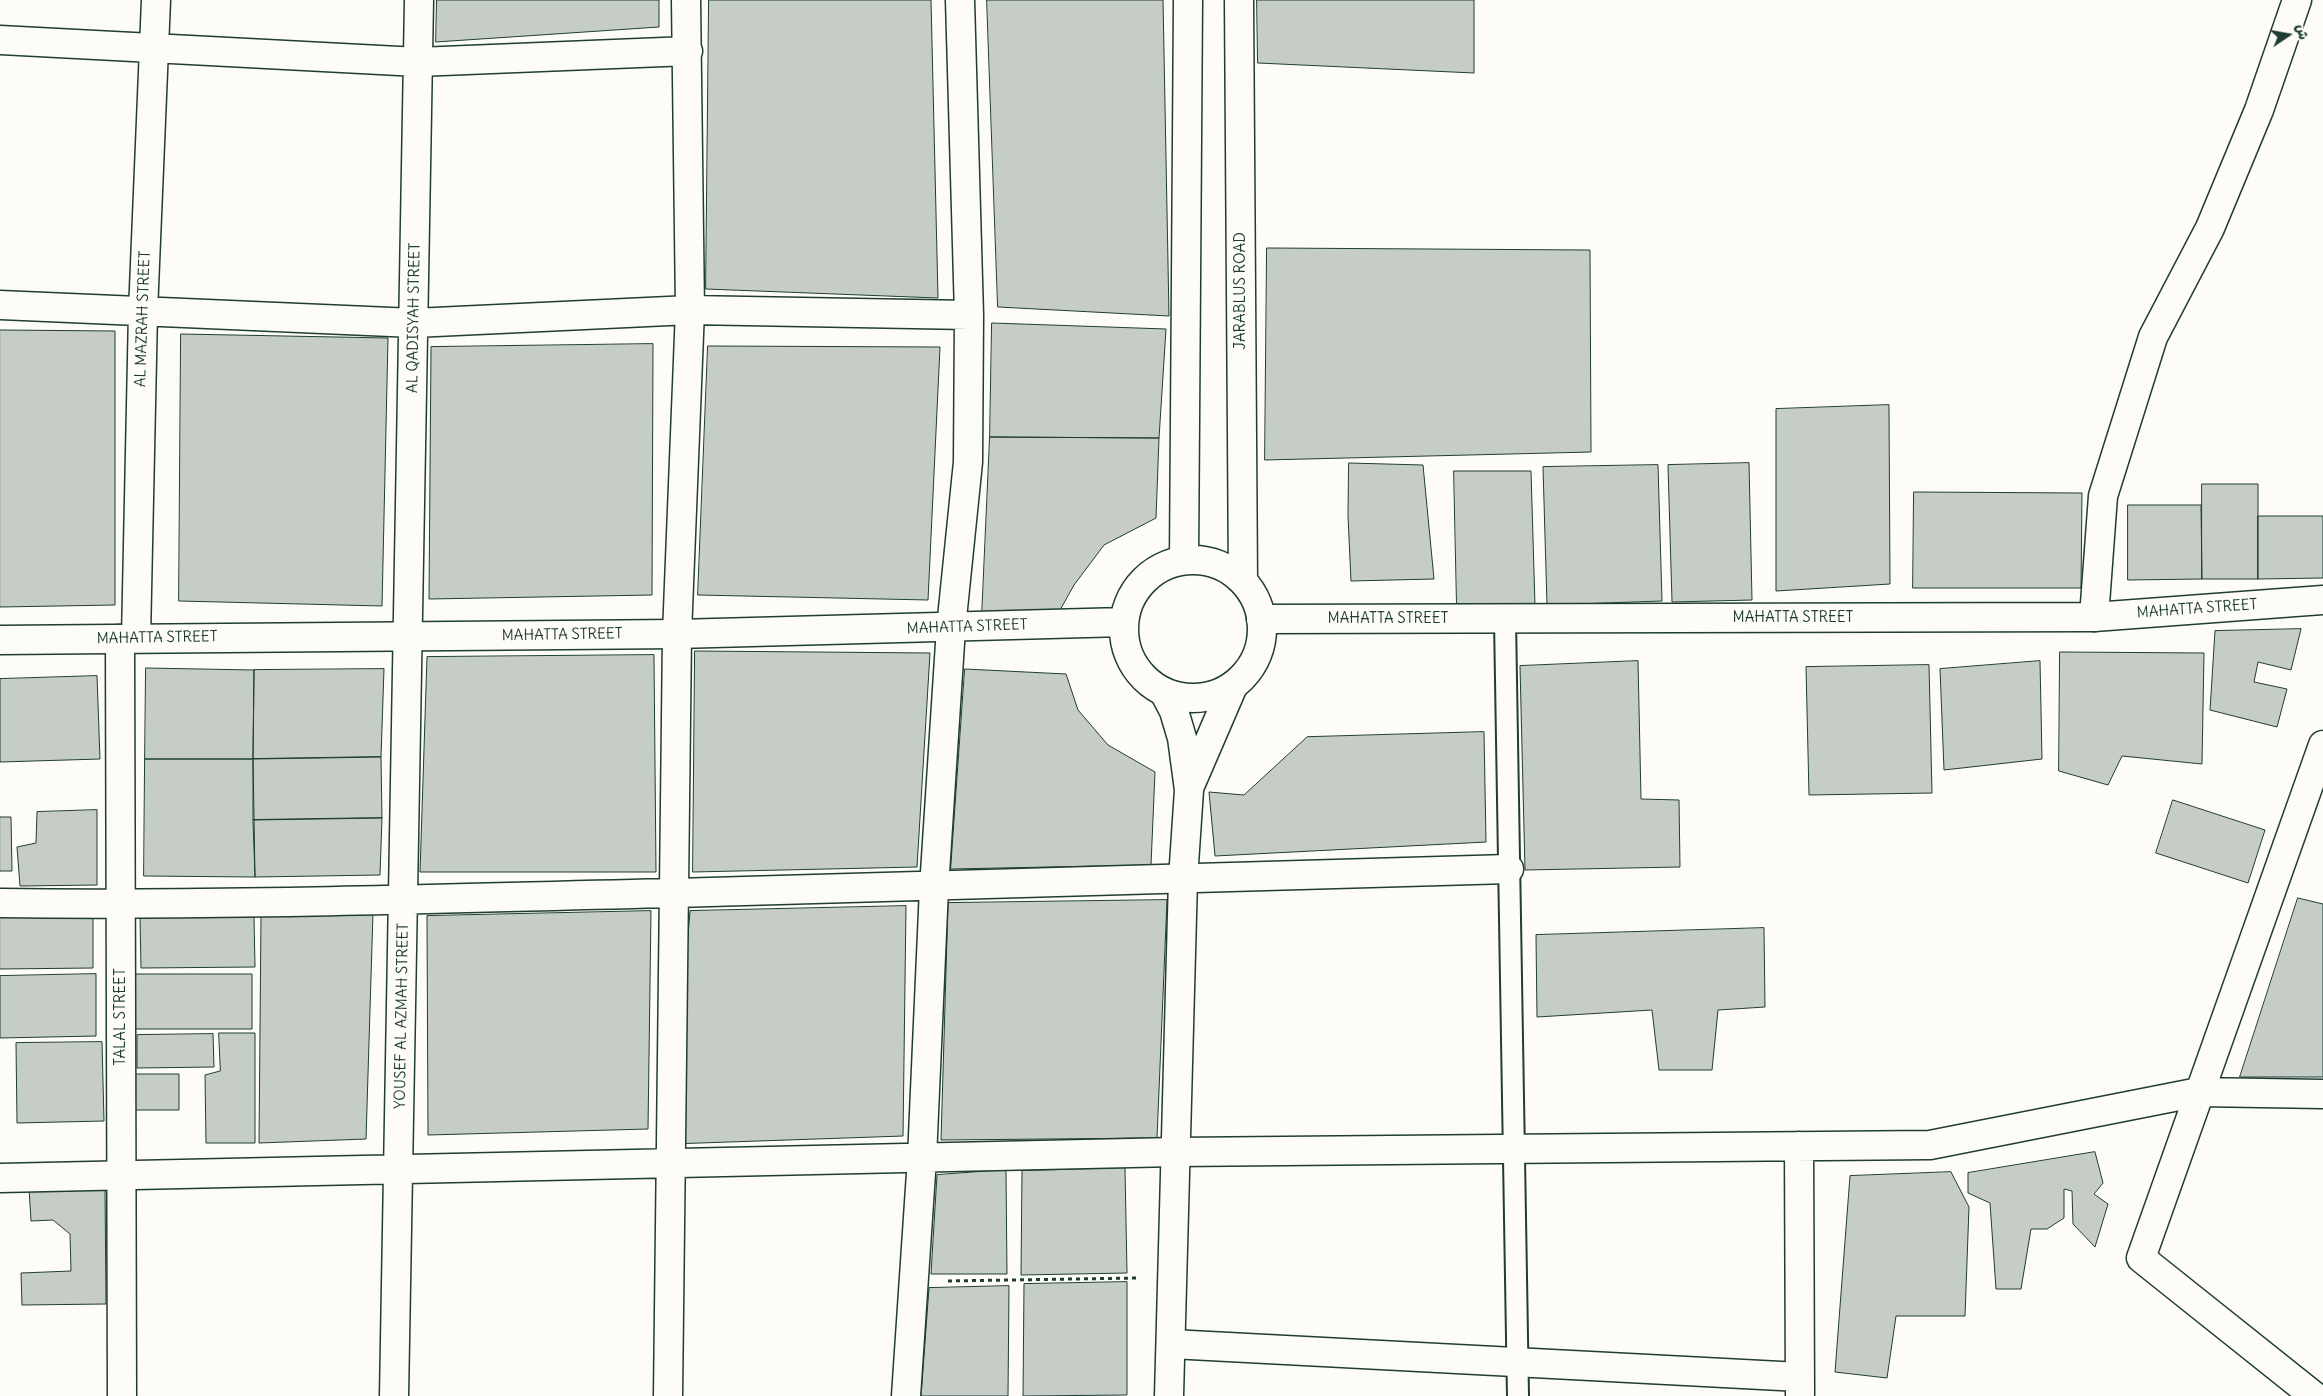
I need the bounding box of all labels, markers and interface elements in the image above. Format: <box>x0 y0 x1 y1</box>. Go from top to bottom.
north arrow <box>2263 10 2313 60</box>
text: ش <box>2292 22 2313 41</box>
street label: JARABLUS ROAD <box>1232 232 1250 350</box>
street label: AL QADISYAH STREET <box>404 243 424 393</box>
street label: AL MAZRAH STREET <box>132 251 154 387</box>
street label: MAHATTA STREET <box>2136 596 2258 622</box>
street label: MAHATTA STREET <box>1733 609 1853 627</box>
street label: MAHATTA STREET <box>1328 610 1448 628</box>
street label: MAHATTA STREET <box>906 616 1028 638</box>
street label: MAHATTA STREET <box>501 625 623 645</box>
street label: MAHATTA STREET <box>96 628 218 648</box>
street label: YOUSEF AL AZMAH STREET <box>391 923 413 1109</box>
street label: TALAL STREET <box>112 968 130 1066</box>

